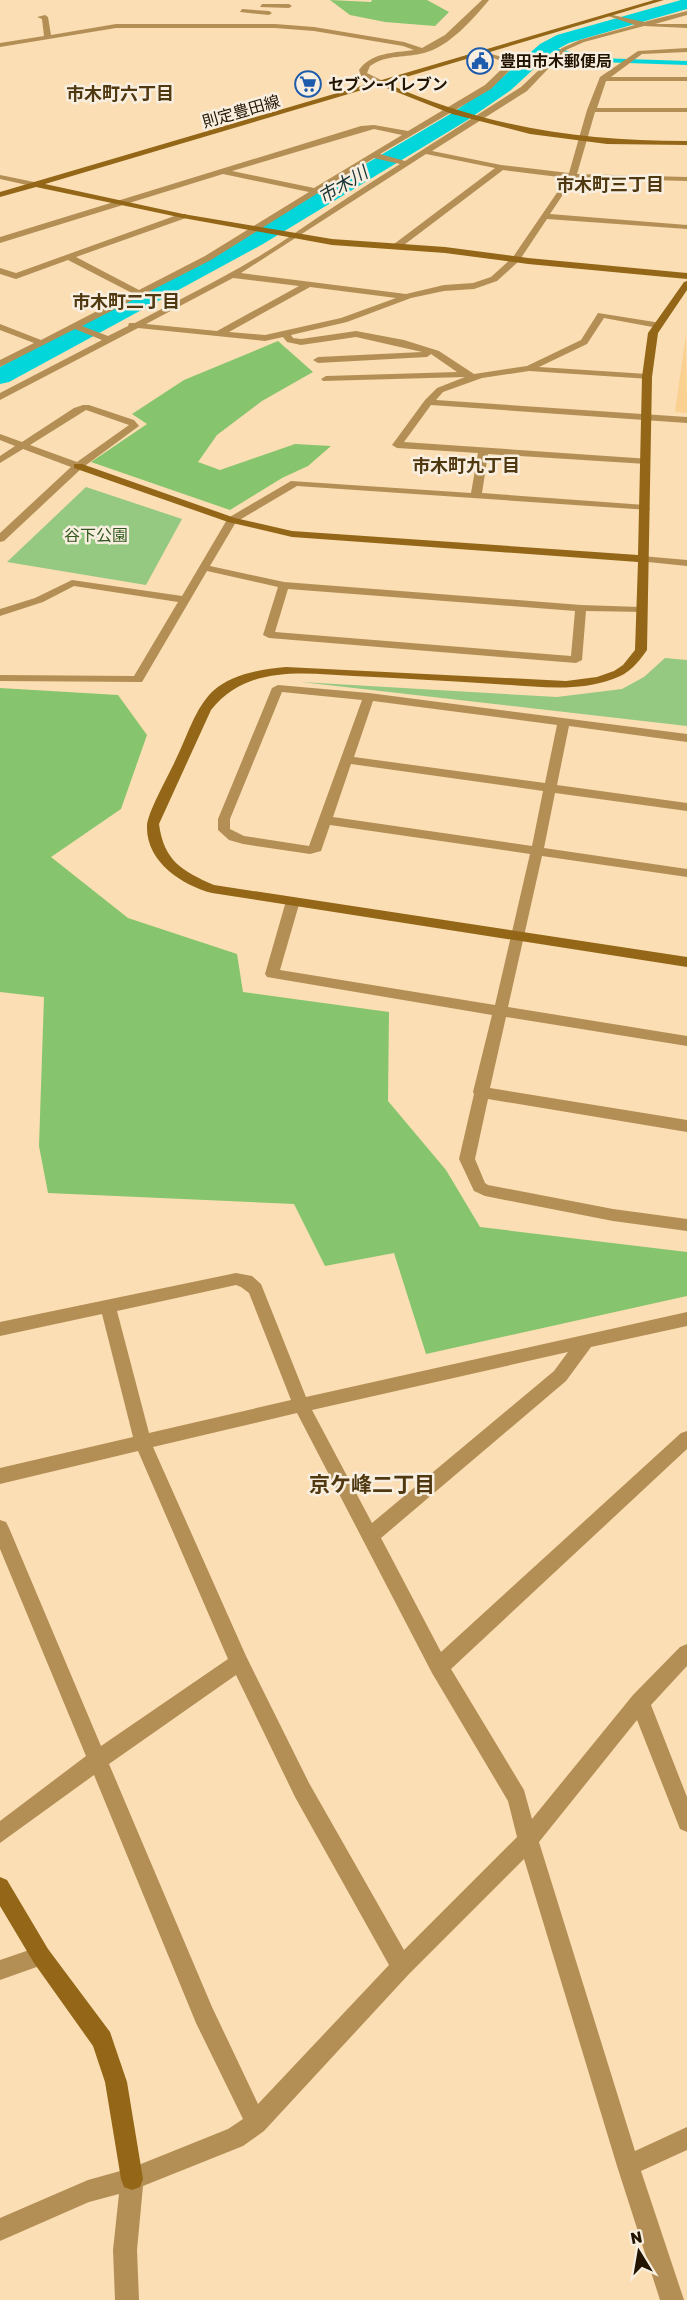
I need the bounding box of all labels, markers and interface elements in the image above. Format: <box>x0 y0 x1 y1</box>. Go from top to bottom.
public building icon: 豊田市木郵便局 <box>465 46 495 76</box>
place label: 豊田市木郵便局 <box>500 52 612 71</box>
supermarket icon: セブン-イレブン <box>293 69 323 99</box>
place label: セブン-イレブン <box>328 75 448 94</box>
district label: 市木町六丁目 <box>66 83 174 105</box>
street label: 則定豊田線 <box>200 91 282 132</box>
water label: 市木川 <box>314 161 374 208</box>
district label: 市木町三丁目 <box>556 174 664 196</box>
district label: 市木町二丁目 <box>72 291 180 313</box>
district label: 市木町九丁目 <box>412 455 520 477</box>
park label: 谷下公園 <box>64 526 128 545</box>
district label: 京ケ峰二丁目 <box>309 1472 435 1497</box>
north arrow <box>609 2222 669 2282</box>
text: N <box>629 2227 644 2248</box>

